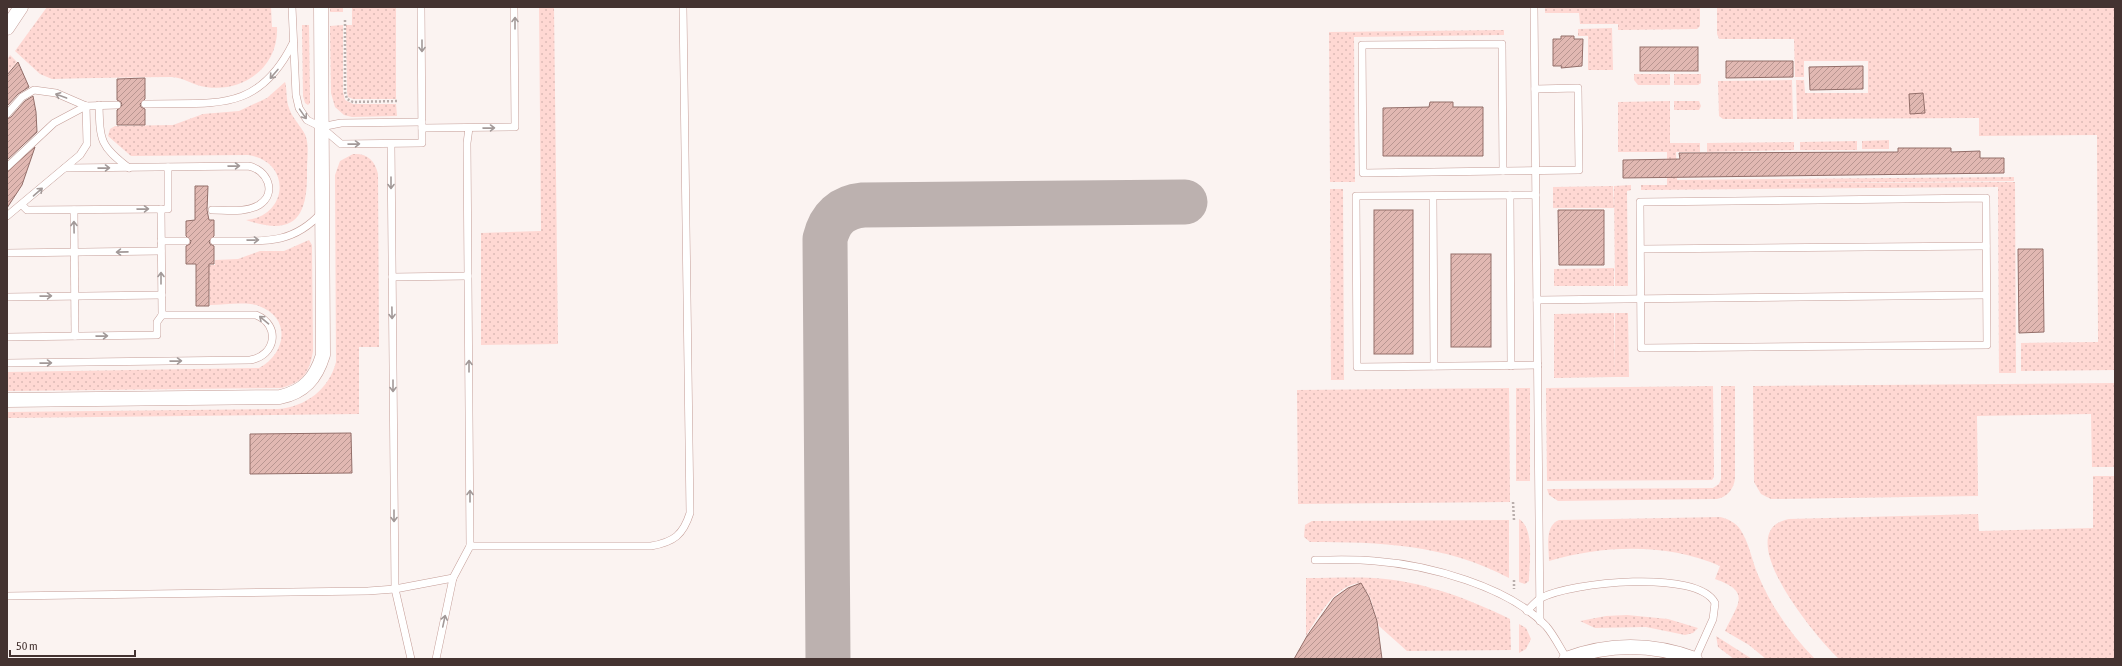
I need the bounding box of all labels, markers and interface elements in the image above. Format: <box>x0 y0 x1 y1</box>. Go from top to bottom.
one-way arrow <box>511 17 519 30</box>
one-way arrow <box>418 39 426 52</box>
one-way arrow <box>269 69 278 80</box>
one-way arrow <box>55 91 67 99</box>
one-way arrow <box>299 108 307 119</box>
one-way arrow <box>482 124 495 132</box>
one-way arrow <box>347 140 360 148</box>
one-way arrow <box>227 162 240 170</box>
one-way arrow <box>97 164 110 172</box>
one-way arrow <box>387 176 395 189</box>
one-way arrow <box>32 187 43 196</box>
one-way arrow <box>136 205 149 213</box>
one-way arrow <box>70 221 78 234</box>
one-way arrow <box>246 236 259 244</box>
one-way arrow <box>116 248 129 255</box>
one-way arrow <box>157 272 165 285</box>
one-way arrow <box>39 292 52 300</box>
one-way arrow <box>388 306 396 319</box>
one-way arrow <box>259 316 269 325</box>
one-way arrow <box>95 332 108 340</box>
one-way arrow <box>169 357 182 365</box>
one-way arrow <box>39 359 52 366</box>
one-way arrow <box>465 360 473 373</box>
one-way arrow <box>389 379 397 392</box>
one-way arrow <box>466 490 474 503</box>
one-way arrow <box>390 509 398 522</box>
one-way arrow <box>440 615 448 628</box>
scale bar <box>10 632 135 658</box>
text: 50 m <box>16 639 38 653</box>

